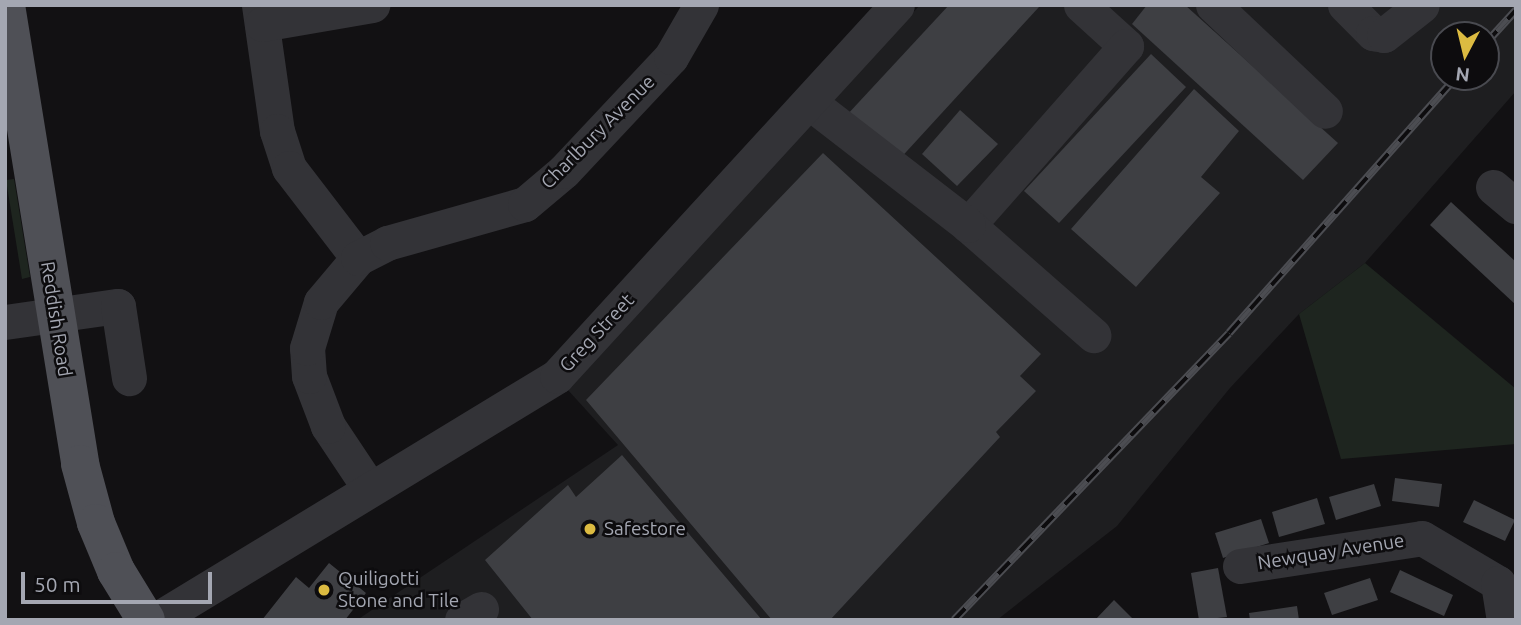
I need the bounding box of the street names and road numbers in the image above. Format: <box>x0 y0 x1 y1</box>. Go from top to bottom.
street label: Charlbury Avenue <box>536 70 660 194</box>
street label: Reddish Road <box>36 260 76 378</box>
street label: Greg Street <box>555 289 639 377</box>
street label: Newquay Avenue <box>1256 529 1406 575</box>

